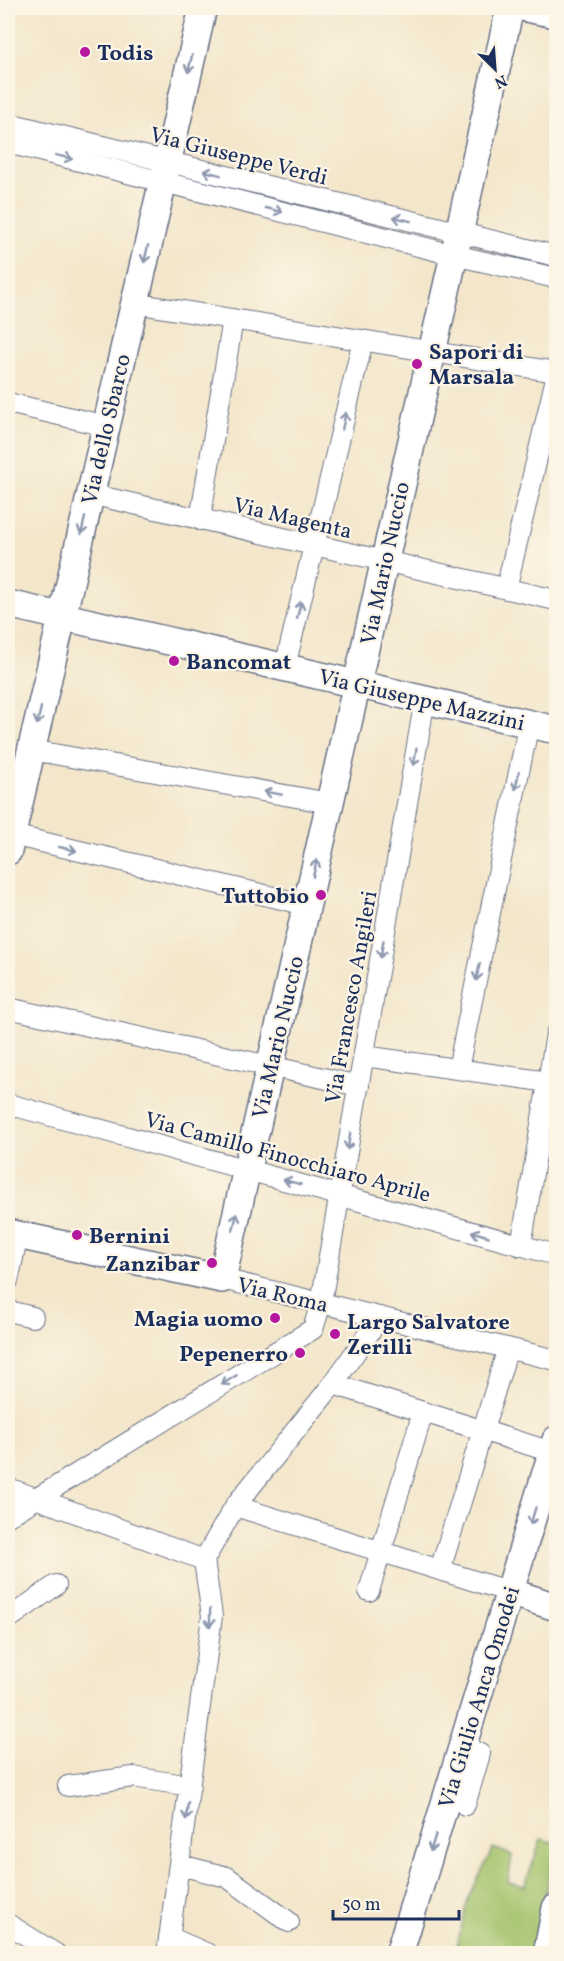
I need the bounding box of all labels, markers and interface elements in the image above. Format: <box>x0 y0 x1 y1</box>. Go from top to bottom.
place label: Todis <box>97 39 153 70</box>
north arrow <box>465 39 525 99</box>
marker: Todis <box>78 45 92 59</box>
one-way arrow <box>183 55 195 74</box>
text: N <box>490 68 510 93</box>
street label: Via Giuseppe Verdi <box>146 120 330 194</box>
one-way arrow <box>54 152 73 164</box>
one-way arrow <box>203 166 222 178</box>
one-way arrow <box>264 204 283 216</box>
one-way arrow <box>393 213 412 225</box>
one-way arrow <box>139 245 151 264</box>
place label: Sapori di Marsala <box>429 338 524 394</box>
street label: Via dello Sbarco <box>75 351 140 508</box>
marker: Sapori di Marsala <box>410 357 424 371</box>
one-way arrow <box>339 412 350 431</box>
street label: Via Mario Nuccio <box>354 479 419 648</box>
street label: Via Magenta <box>230 491 355 548</box>
one-way arrow <box>76 516 88 535</box>
one-way arrow <box>294 601 305 621</box>
place label: Bancomat <box>186 648 291 679</box>
marker: Bancomat <box>167 654 181 668</box>
street label: Via Giuseppe Mazzini <box>315 663 528 740</box>
one-way arrow <box>32 706 44 725</box>
one-way arrow <box>409 747 420 766</box>
one-way arrow <box>511 770 522 790</box>
one-way arrow <box>263 787 283 798</box>
one-way arrow <box>58 843 77 855</box>
one-way arrow <box>310 859 322 878</box>
place label: Tuttobio <box>221 882 309 913</box>
marker: Tuttobio <box>314 888 328 902</box>
street label: Via Francesco Angileri <box>318 888 386 1106</box>
one-way arrow <box>376 939 387 959</box>
street label: Via Mario Nuccio <box>246 953 313 1122</box>
one-way arrow <box>472 961 483 981</box>
street label: Via Camillo Finocchiaro Aprile <box>141 1105 434 1212</box>
one-way arrow <box>343 1131 354 1151</box>
one-way arrow <box>283 1176 302 1187</box>
one-way arrow <box>230 1213 241 1233</box>
place label: Bernini <box>89 1222 170 1253</box>
marker: Bernini <box>70 1228 84 1242</box>
one-way arrow <box>471 1228 490 1239</box>
place label: Zanzibar <box>105 1250 201 1281</box>
marker: Zanzibar <box>205 1256 219 1270</box>
street label: Via Roma <box>234 1271 331 1322</box>
place label: Magia uomo <box>134 1305 263 1336</box>
place label: Largo Salvatore Zerilli <box>347 1308 510 1364</box>
marker: Magia uomo <box>268 1311 282 1325</box>
marker: Largo Salvatore Zerilli <box>328 1327 342 1341</box>
place label: Pepenerro <box>179 1340 288 1371</box>
marker: Pepenerro <box>293 1346 307 1360</box>
one-way arrow <box>221 1375 238 1387</box>
one-way arrow <box>527 1506 538 1525</box>
street label: Via Giulio Anca Omodei <box>432 1583 529 1813</box>
one-way arrow <box>205 1607 216 1627</box>
one-way arrow <box>181 1801 192 1820</box>
one-way arrow <box>427 1833 438 1852</box>
scale bar <box>333 1883 459 1921</box>
text: 50 m <box>342 1893 381 1918</box>

